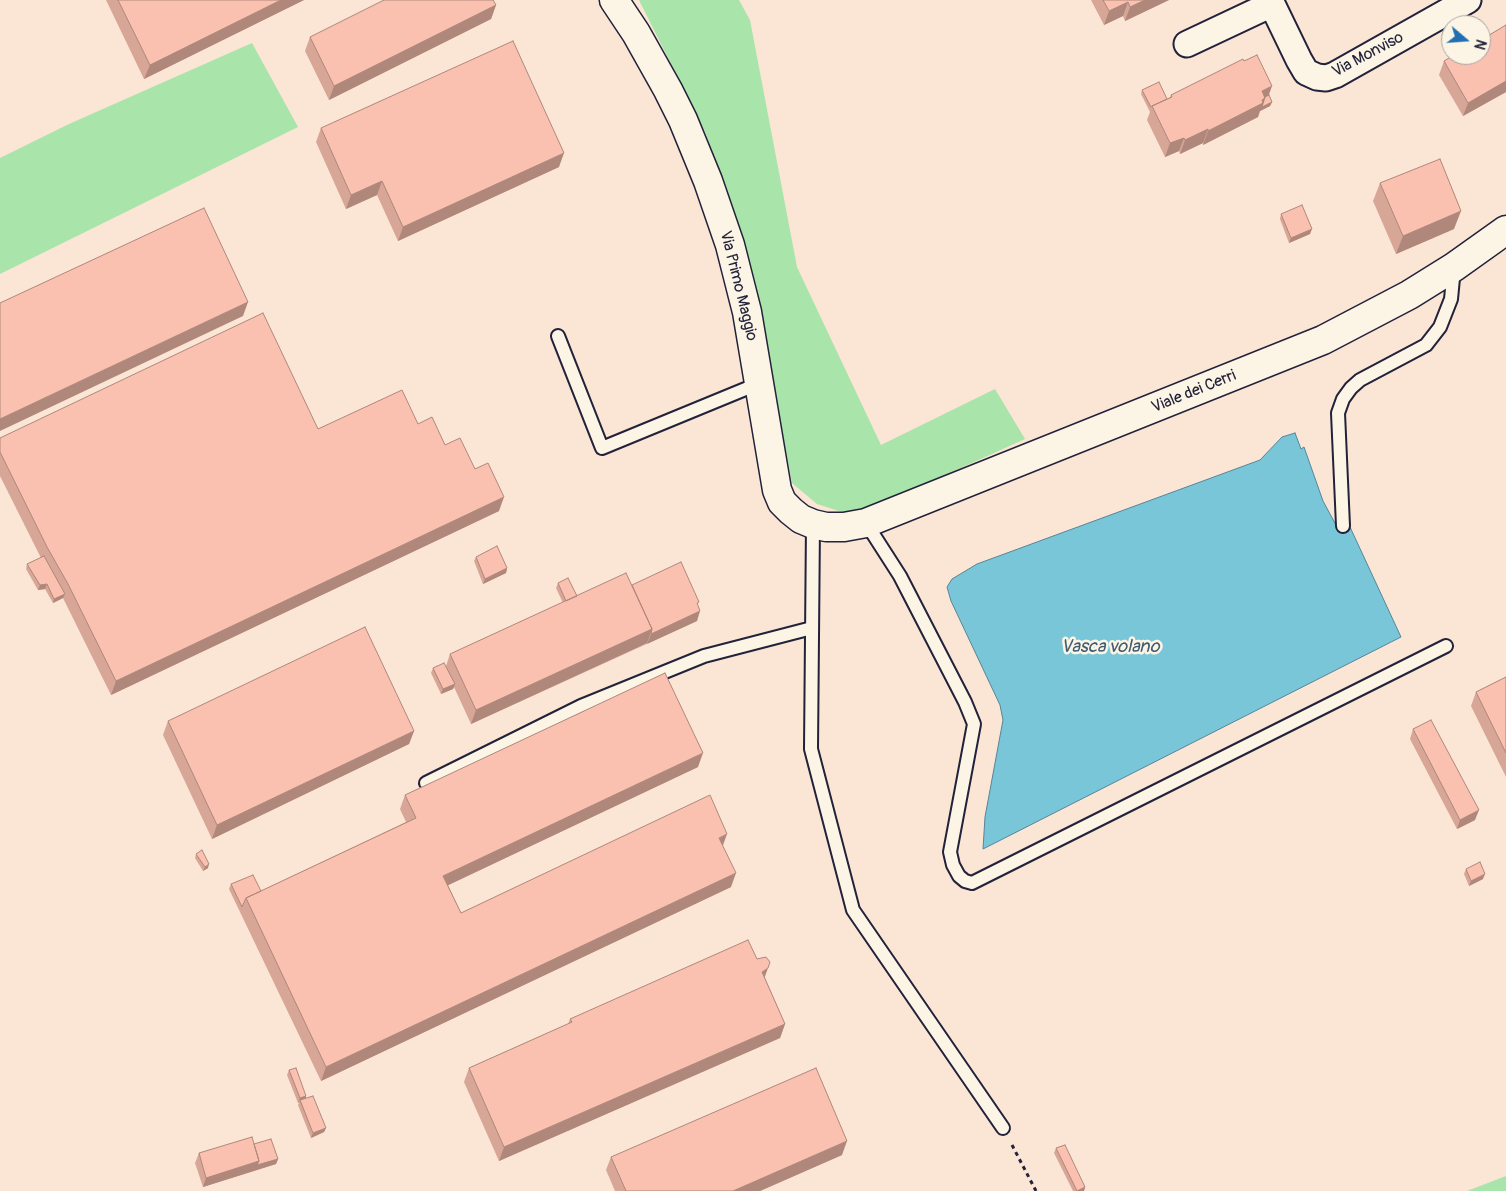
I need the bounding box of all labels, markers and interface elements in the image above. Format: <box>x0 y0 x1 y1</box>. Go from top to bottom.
north arrow <box>1441 15 1491 65</box>
street label: Via Monviso <box>1329 28 1407 82</box>
text: N <box>1470 37 1489 52</box>
street label: Via Primo Maggio <box>715 229 761 343</box>
street label: Viale dei Cerri <box>1149 366 1239 418</box>
water label: Vasca volano <box>1061 636 1159 658</box>

